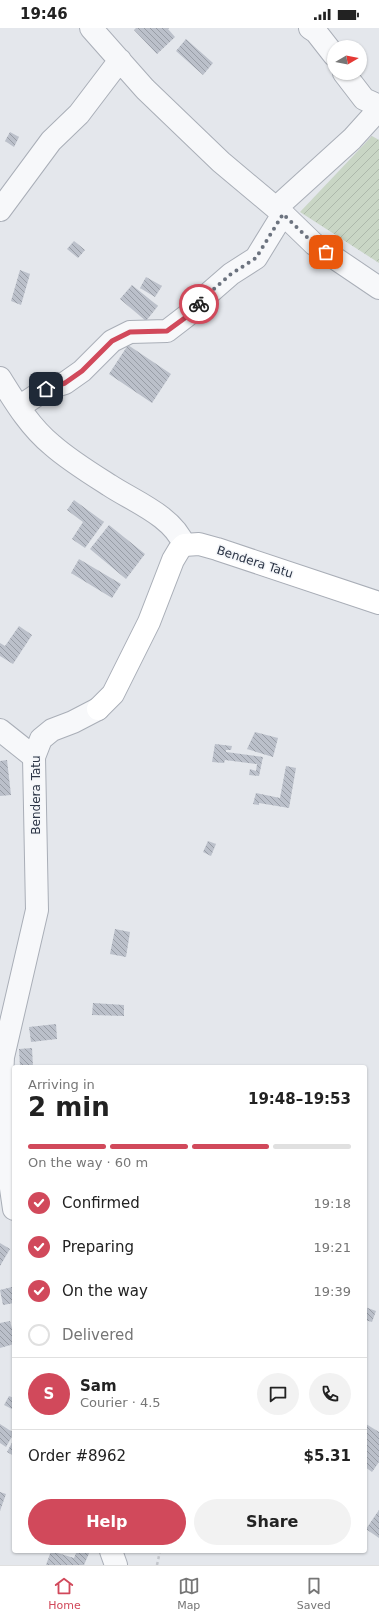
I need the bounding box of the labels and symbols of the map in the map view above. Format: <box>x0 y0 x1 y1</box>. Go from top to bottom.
north arrow <box>327 40 367 80</box>
pin <box>309 235 343 269</box>
courier <box>179 284 219 324</box>
pin <box>29 372 63 406</box>
street label: Bendera Tatu <box>215 543 295 581</box>
street label: Bendera Tatu <box>29 755 43 835</box>

